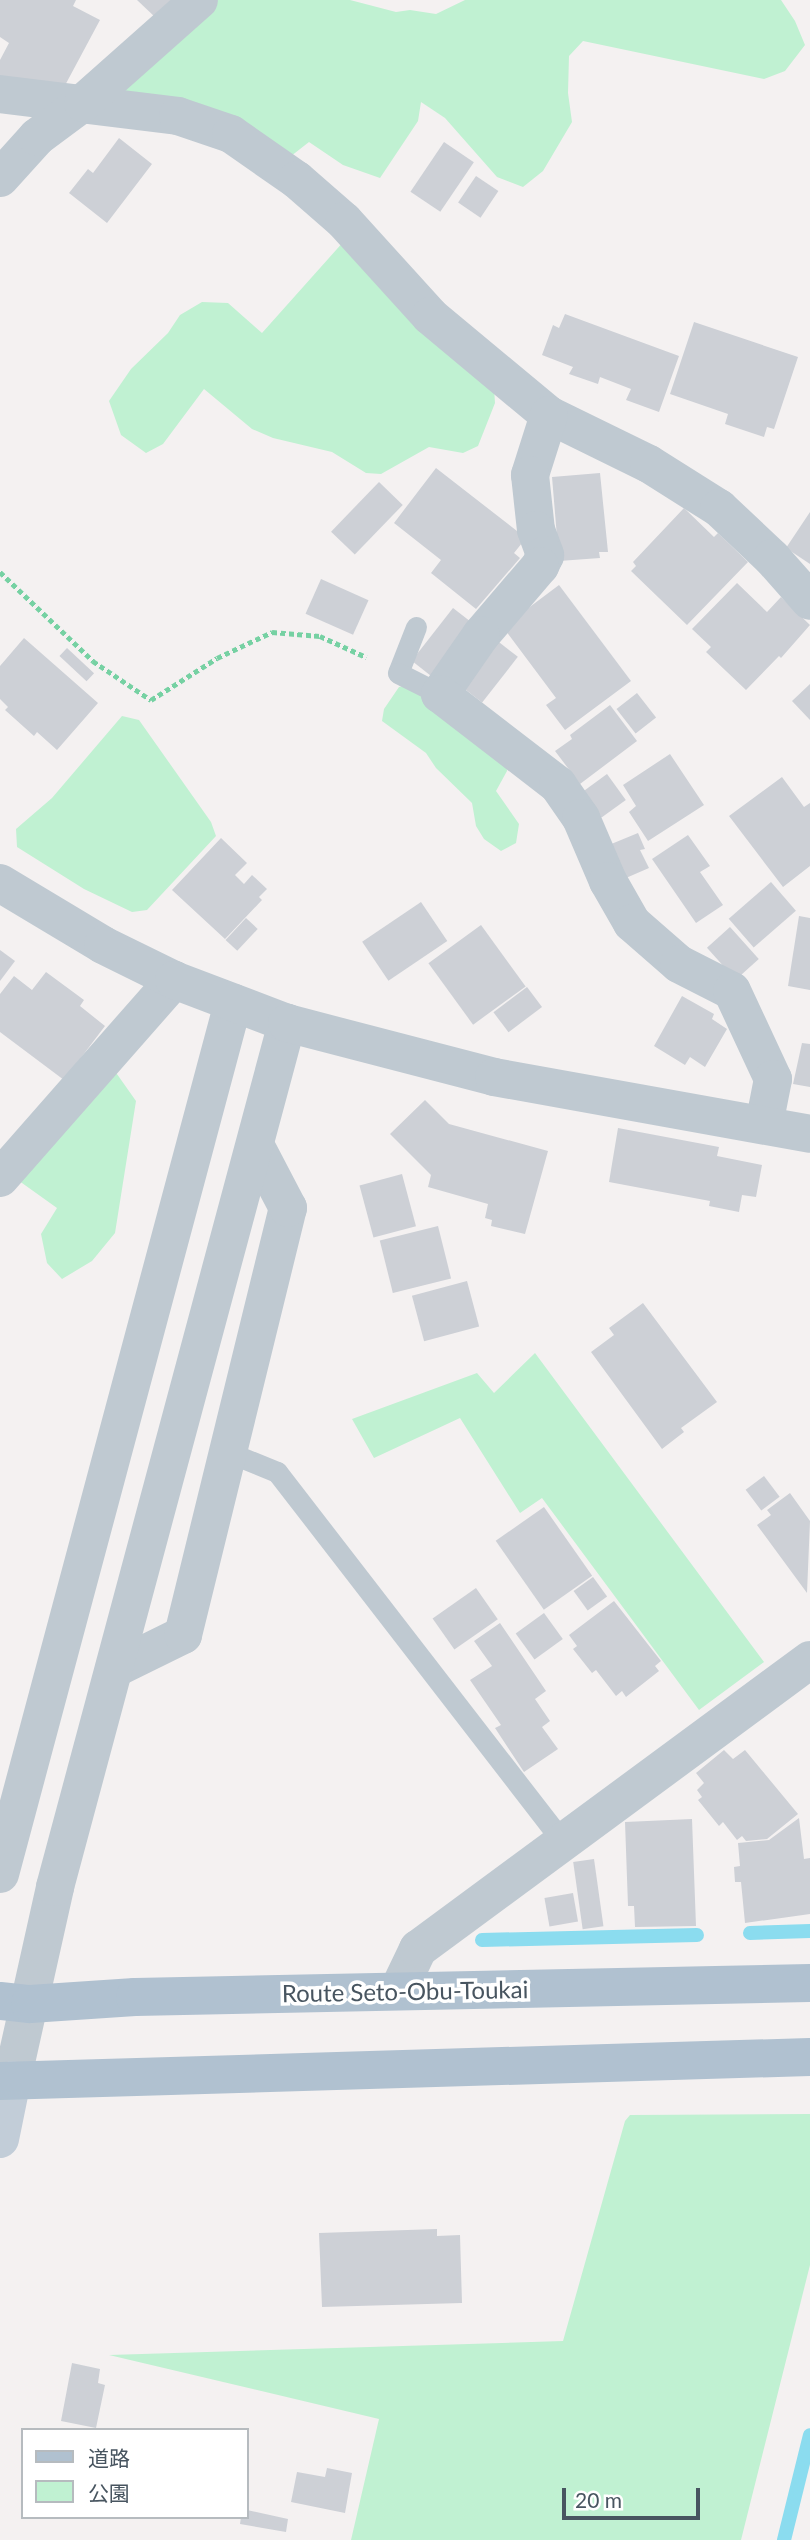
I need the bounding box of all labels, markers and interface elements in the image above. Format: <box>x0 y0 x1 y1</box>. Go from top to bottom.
street label: Route Seto-Obu-Toukai <box>281 1974 529 2008</box>
legend <box>21 2428 248 2519</box>
text: 道路 <box>88 2445 130 2470</box>
scale bar <box>565 2474 703 2518</box>
text: 公園 <box>88 2480 130 2505</box>
text: 20 m <box>575 2487 622 2512</box>

